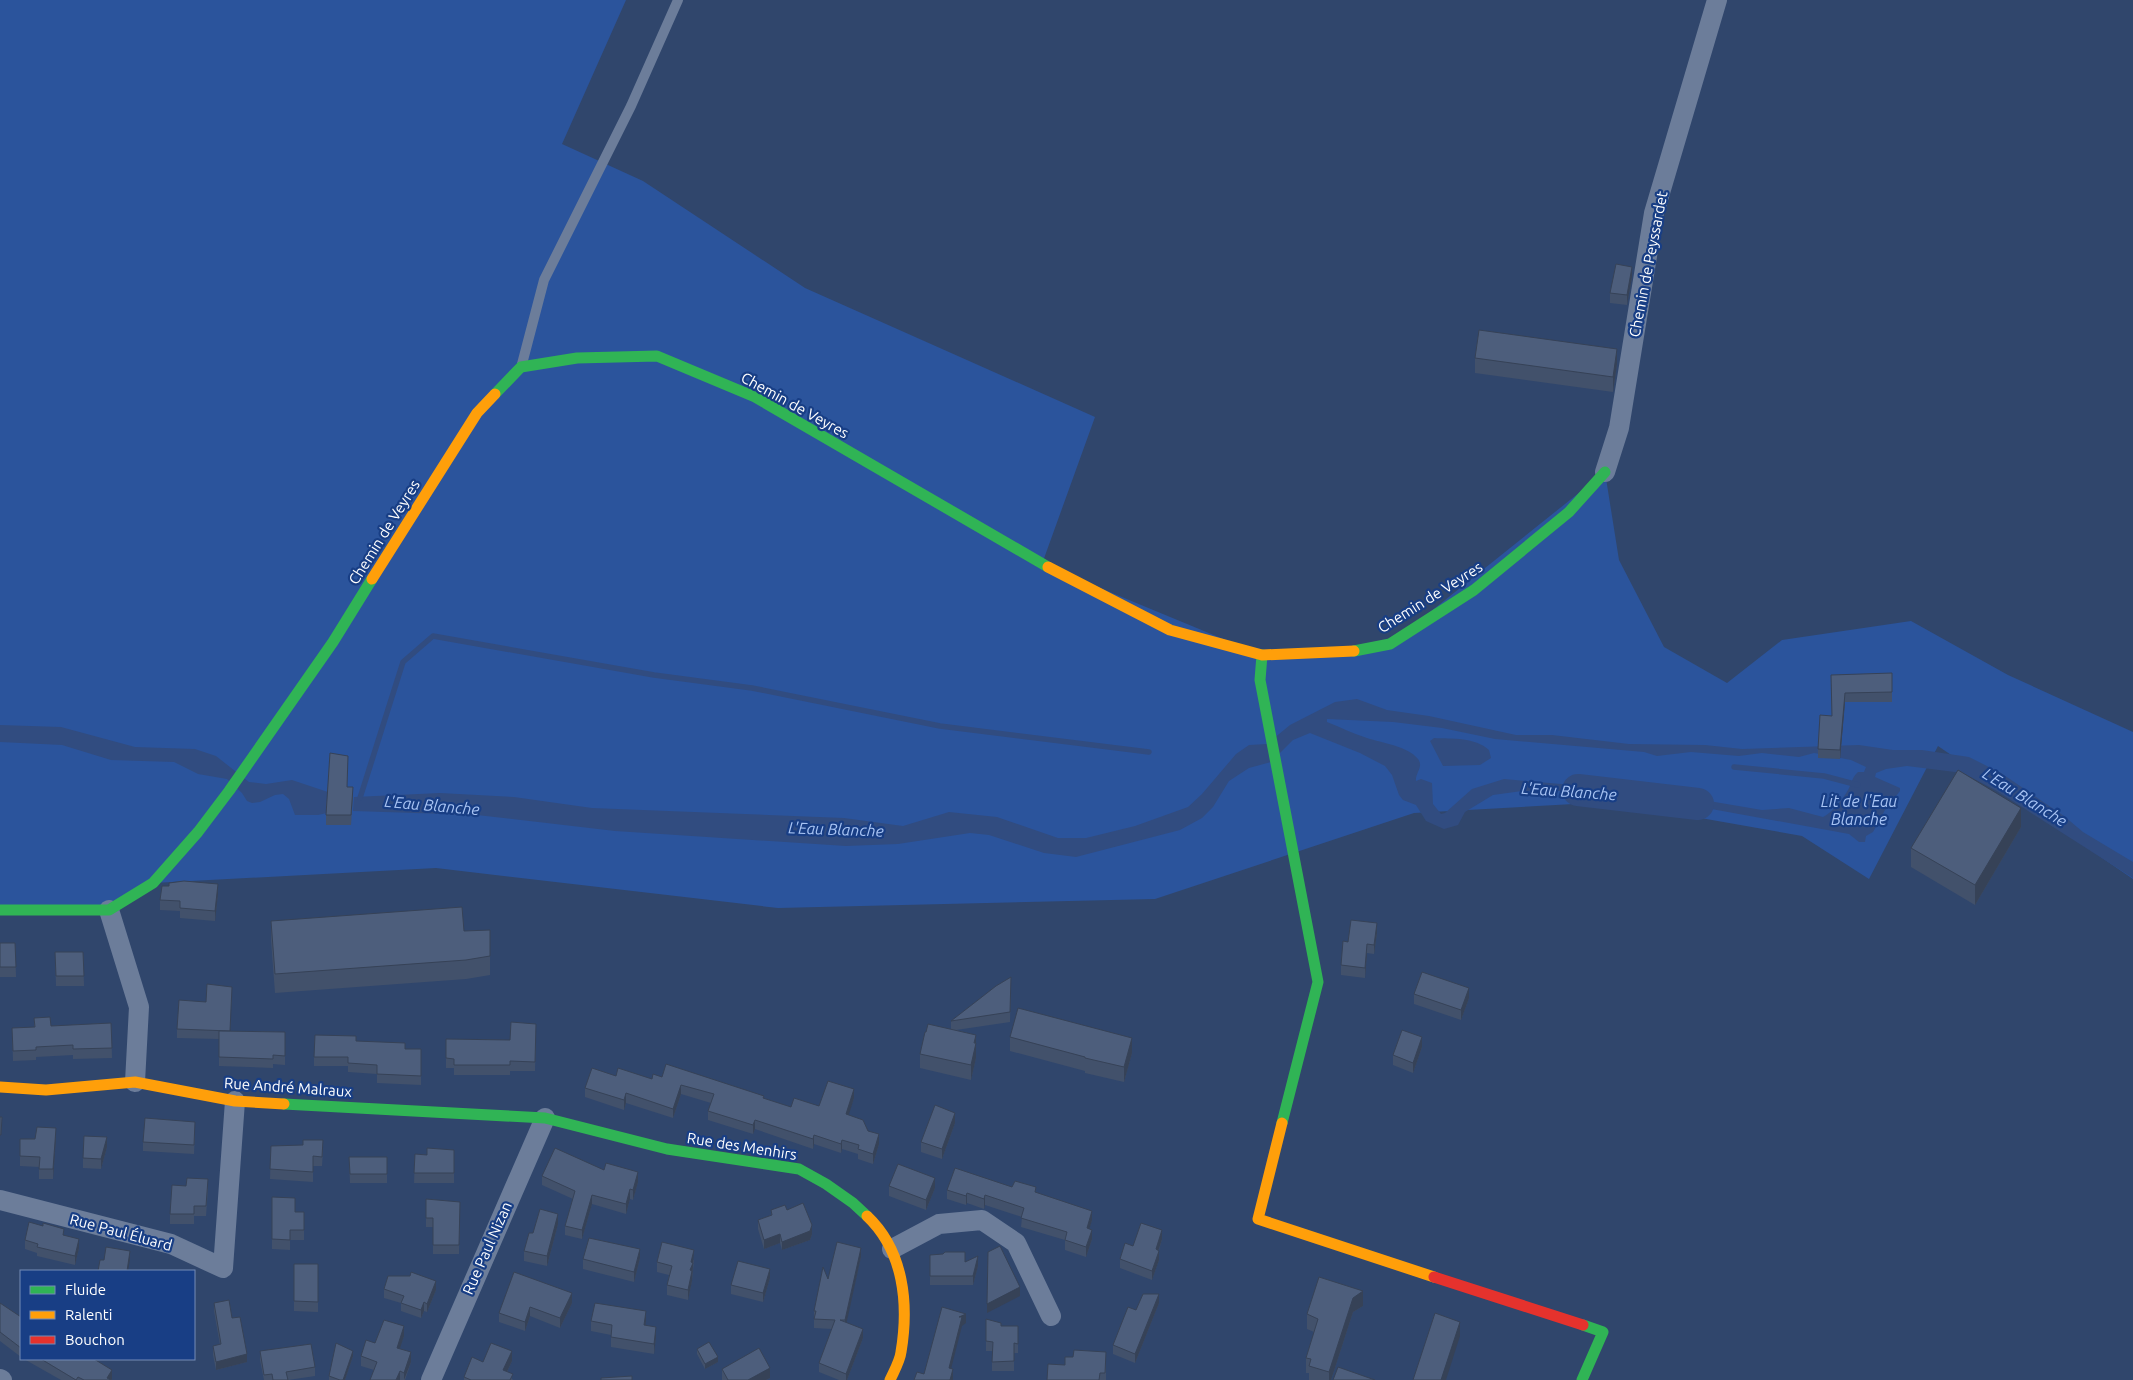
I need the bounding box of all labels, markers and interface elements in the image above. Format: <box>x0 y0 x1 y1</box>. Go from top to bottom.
street label: Chemin de Peyssardet <box>1625 189 1671 339</box>
street label: Chemin de Veyres <box>738 368 852 442</box>
street label: Chemin de Veyres <box>345 477 423 587</box>
street label: Chemin de Veyres <box>1375 558 1485 636</box>
water label: L'Eau Blanche <box>1980 764 2070 830</box>
water label: L'Eau Blanche <box>1521 779 1617 803</box>
water label: L'Eau Blanche <box>384 792 480 818</box>
water label: Lit de l'Eau Blanche <box>1821 792 1898 828</box>
water label: L'Eau Blanche <box>788 818 884 840</box>
street label: Rue André Malraux <box>223 1074 353 1100</box>
street label: Rue des Menhirs <box>686 1129 798 1163</box>
street label: Rue Paul Nizan <box>459 1199 515 1297</box>
street label: Rue Paul Éluard <box>68 1210 174 1254</box>
legend <box>20 1270 195 1360</box>
text: Fluide <box>65 1281 106 1298</box>
text: Ralenti <box>65 1306 112 1323</box>
text: Bouchon <box>65 1331 125 1348</box>

